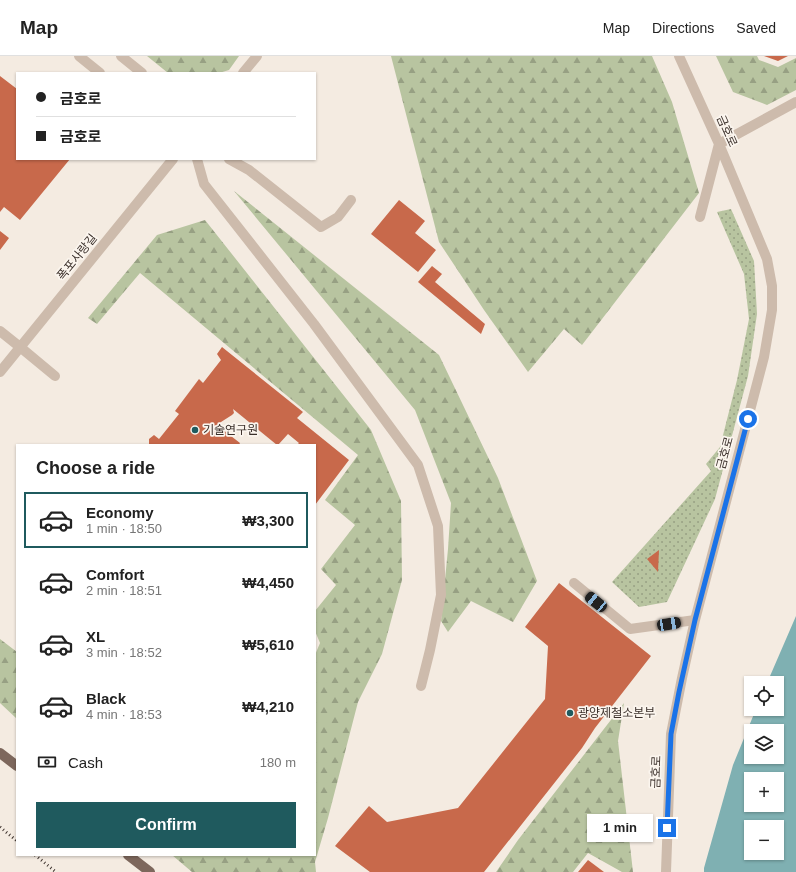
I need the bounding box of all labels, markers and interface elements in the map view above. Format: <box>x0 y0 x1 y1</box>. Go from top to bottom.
text: Map <box>20 17 58 38</box>
text: Map <box>603 20 630 36</box>
text: Directions <box>652 20 714 36</box>
text: Saved <box>736 20 776 36</box>
text: 금호로 <box>60 90 101 107</box>
street label: 금호로 <box>714 113 740 149</box>
text: 금호로 <box>60 128 101 145</box>
street label: 폭포사랑길 <box>54 231 100 283</box>
route start <box>739 410 757 428</box>
place label: 기술연구원 <box>203 423 258 437</box>
marker: 기술연구원 <box>190 425 200 435</box>
street label: 금호로 <box>714 435 736 471</box>
text: Choose a ride <box>36 458 155 478</box>
icon: car <box>38 502 74 538</box>
text: Economy <box>86 504 154 521</box>
text: ₩3,300 <box>242 512 294 529</box>
text: 1 min · 18:50 <box>86 521 162 536</box>
icon: car <box>38 564 74 600</box>
text: Comfort <box>86 566 144 583</box>
text: ₩4,450 <box>242 574 294 591</box>
text: 2 min · 18:51 <box>86 583 162 598</box>
car <box>583 590 609 614</box>
car <box>656 616 682 632</box>
icon: car <box>38 626 74 662</box>
text: XL <box>86 628 105 645</box>
text: ₩5,610 <box>242 636 294 653</box>
text: 3 min · 18:52 <box>86 645 162 660</box>
map controls <box>744 676 784 860</box>
button: locate <box>744 676 784 716</box>
icon: car <box>38 688 74 724</box>
text: Black <box>86 690 126 707</box>
text: ₩4,210 <box>242 698 294 715</box>
place label: 광양제철소본부 <box>578 706 655 720</box>
text: 4 min · 18:53 <box>86 707 162 722</box>
marker: 광양제철소본부 <box>565 708 575 718</box>
button: layers <box>744 724 784 764</box>
icon: cash <box>36 751 58 773</box>
text: Cash <box>68 754 103 771</box>
text: 180 m <box>260 755 296 770</box>
street label: 금호로 <box>648 755 664 789</box>
button: + <box>744 772 784 812</box>
button: Confirm <box>36 802 296 848</box>
callout: 1 min <box>587 814 653 842</box>
route end <box>658 819 676 837</box>
text: 1 min <box>603 820 637 835</box>
button: − <box>744 820 784 860</box>

